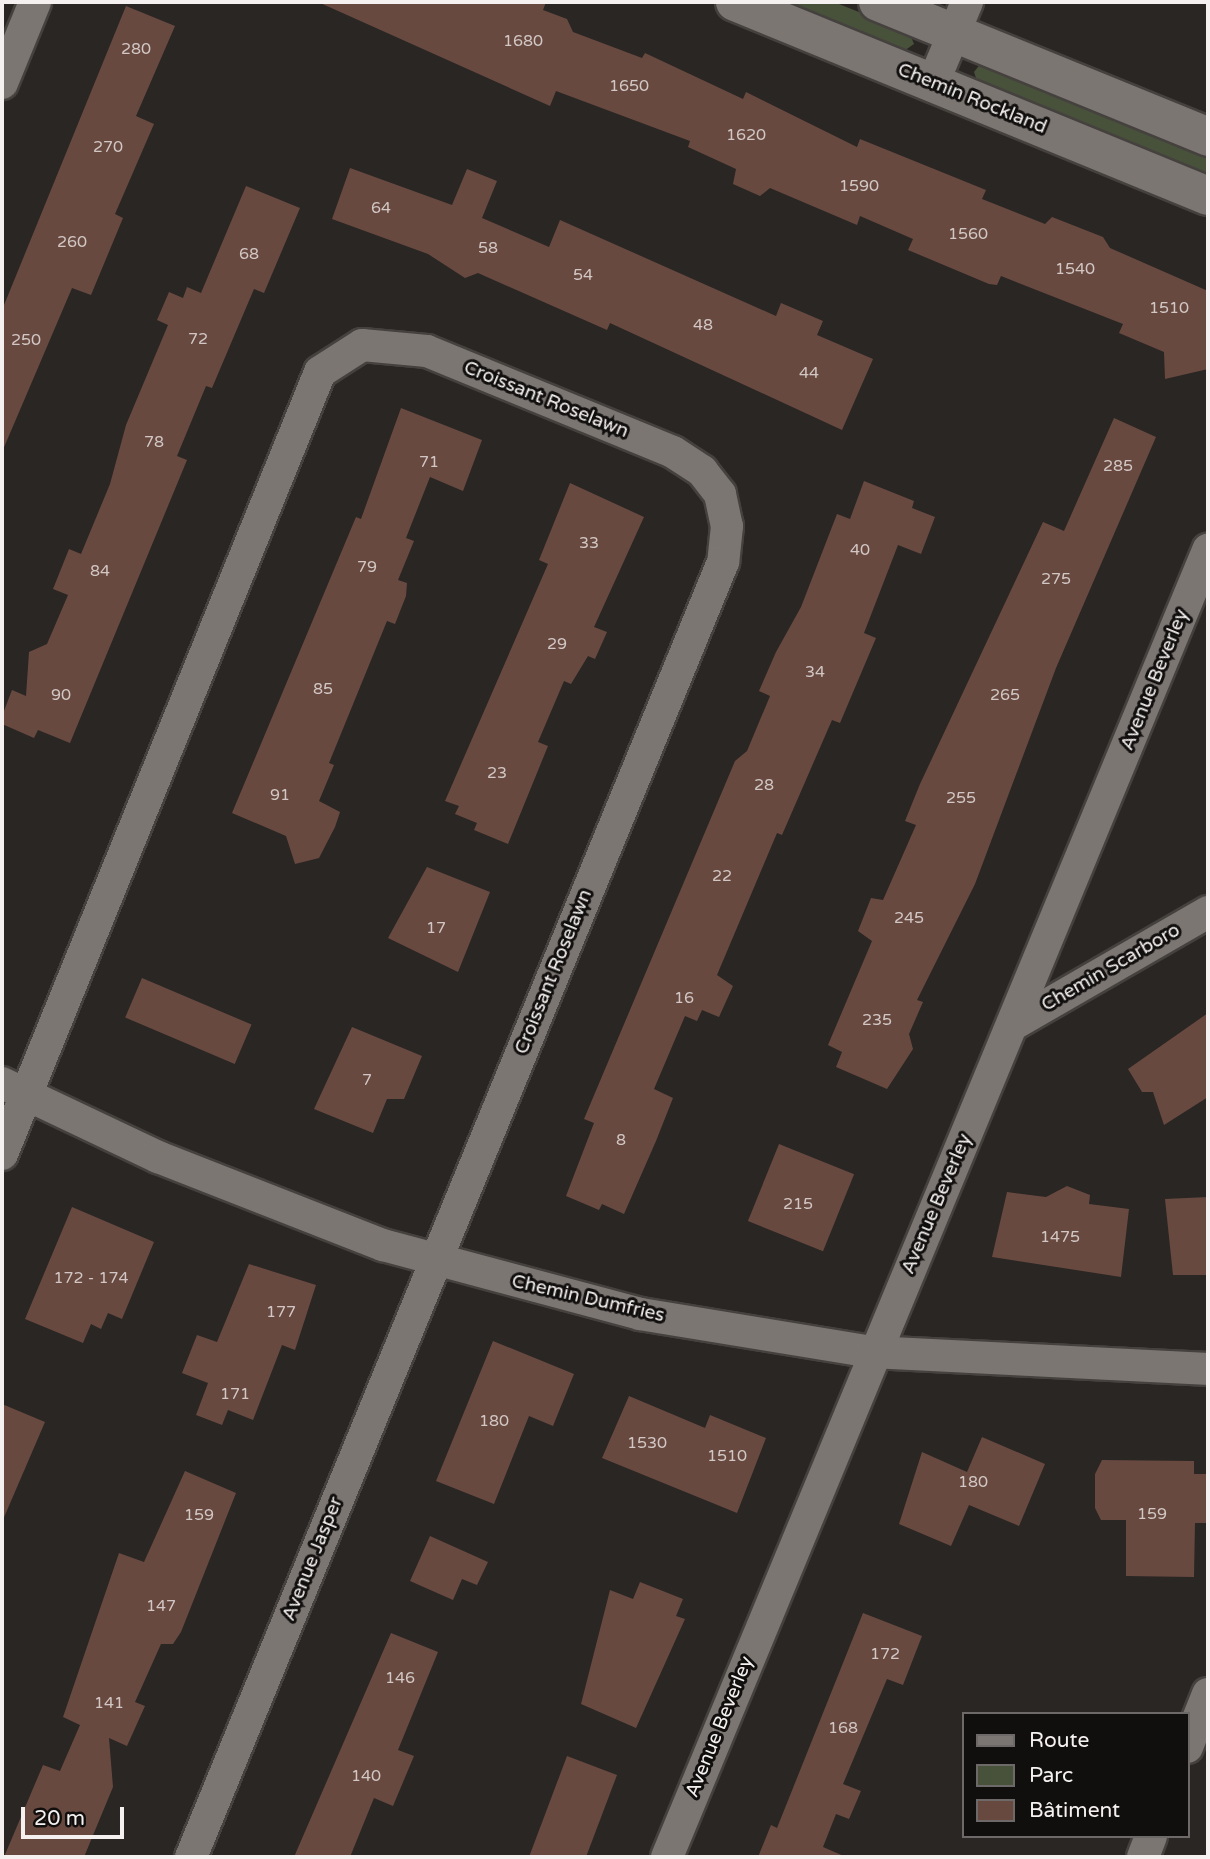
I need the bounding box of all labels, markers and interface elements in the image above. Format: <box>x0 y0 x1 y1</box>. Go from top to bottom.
house number: 1680 <box>503 31 543 51</box>
house number: 280 <box>121 39 151 59</box>
street label: Chemin Rockland <box>894 59 1050 139</box>
house number: 1650 <box>609 76 649 96</box>
house number: 1620 <box>726 125 766 145</box>
house number: 270 <box>93 137 123 157</box>
house number: 1590 <box>839 176 879 196</box>
house number: 64 <box>371 198 391 218</box>
house number: 1560 <box>948 224 988 244</box>
house number: 260 <box>57 232 87 252</box>
house number: 58 <box>478 238 498 258</box>
house number: 68 <box>239 244 259 264</box>
house number: 1540 <box>1055 259 1095 279</box>
house number: 54 <box>573 265 593 285</box>
house number: 1510 <box>1149 298 1189 318</box>
house number: 48 <box>693 315 713 335</box>
house number: 72 <box>188 329 208 349</box>
house number: 250 <box>11 330 41 350</box>
street label: Croissant Roselawn <box>460 357 632 443</box>
house number: 44 <box>799 363 819 383</box>
house number: 78 <box>144 432 164 452</box>
house number: 71 <box>419 452 439 472</box>
house number: 285 <box>1103 456 1133 476</box>
house number: 33 <box>579 533 599 553</box>
house number: 40 <box>850 540 870 560</box>
house number: 79 <box>357 557 377 577</box>
house number: 84 <box>90 561 110 581</box>
house number: 275 <box>1041 569 1071 589</box>
street label: Avenue Beverley <box>1116 606 1194 754</box>
house number: 29 <box>547 634 567 654</box>
house number: 34 <box>805 662 825 682</box>
house number: 85 <box>313 679 333 699</box>
house number: 90 <box>51 685 71 705</box>
house number: 265 <box>990 685 1020 705</box>
house number: 23 <box>487 763 507 783</box>
house number: 28 <box>754 775 774 795</box>
house number: 91 <box>270 785 290 805</box>
house number: 255 <box>946 788 976 808</box>
house number: 22 <box>712 866 732 886</box>
street label: Croissant Roselawn <box>511 886 597 1058</box>
house number: 245 <box>894 908 924 928</box>
house number: 17 <box>426 918 446 938</box>
street label: Chemin Scarboro <box>1038 919 1184 1017</box>
house number: 16 <box>674 988 694 1008</box>
house number: 235 <box>862 1010 892 1030</box>
house number: 7 <box>362 1070 372 1090</box>
house number: 8 <box>616 1130 626 1150</box>
street label: Avenue Beverley <box>897 1130 977 1278</box>
house number: 215 <box>783 1194 813 1214</box>
house number: 1475 <box>1040 1227 1080 1247</box>
house number: 172 - 174 <box>53 1268 129 1288</box>
street label: Chemin Dumfries <box>509 1270 667 1328</box>
house number: 177 <box>266 1302 296 1322</box>
house number: 171 <box>220 1384 250 1404</box>
house number: 180 <box>479 1411 509 1431</box>
house number: 1530 <box>627 1433 667 1453</box>
house number: 1510 <box>707 1446 747 1466</box>
house number: 180 <box>958 1472 988 1492</box>
street label: Avenue Jasper <box>278 1494 348 1624</box>
house number: 159 <box>1137 1504 1167 1524</box>
house number: 159 <box>184 1505 214 1525</box>
house number: 147 <box>146 1596 176 1616</box>
house number: 172 <box>870 1644 900 1664</box>
street label: Avenue Beverley <box>681 1653 759 1801</box>
house number: 146 <box>385 1668 415 1688</box>
house number: 141 <box>94 1693 124 1713</box>
legend <box>962 1712 1189 1838</box>
house number: 168 <box>828 1718 858 1738</box>
text: Route <box>1029 1728 1089 1753</box>
text: Parc <box>1029 1763 1073 1788</box>
house number: 140 <box>351 1766 381 1786</box>
scale bar <box>24 1792 128 1836</box>
text: Bâtiment <box>1029 1798 1120 1823</box>
text: 20 m <box>34 1806 85 1831</box>

